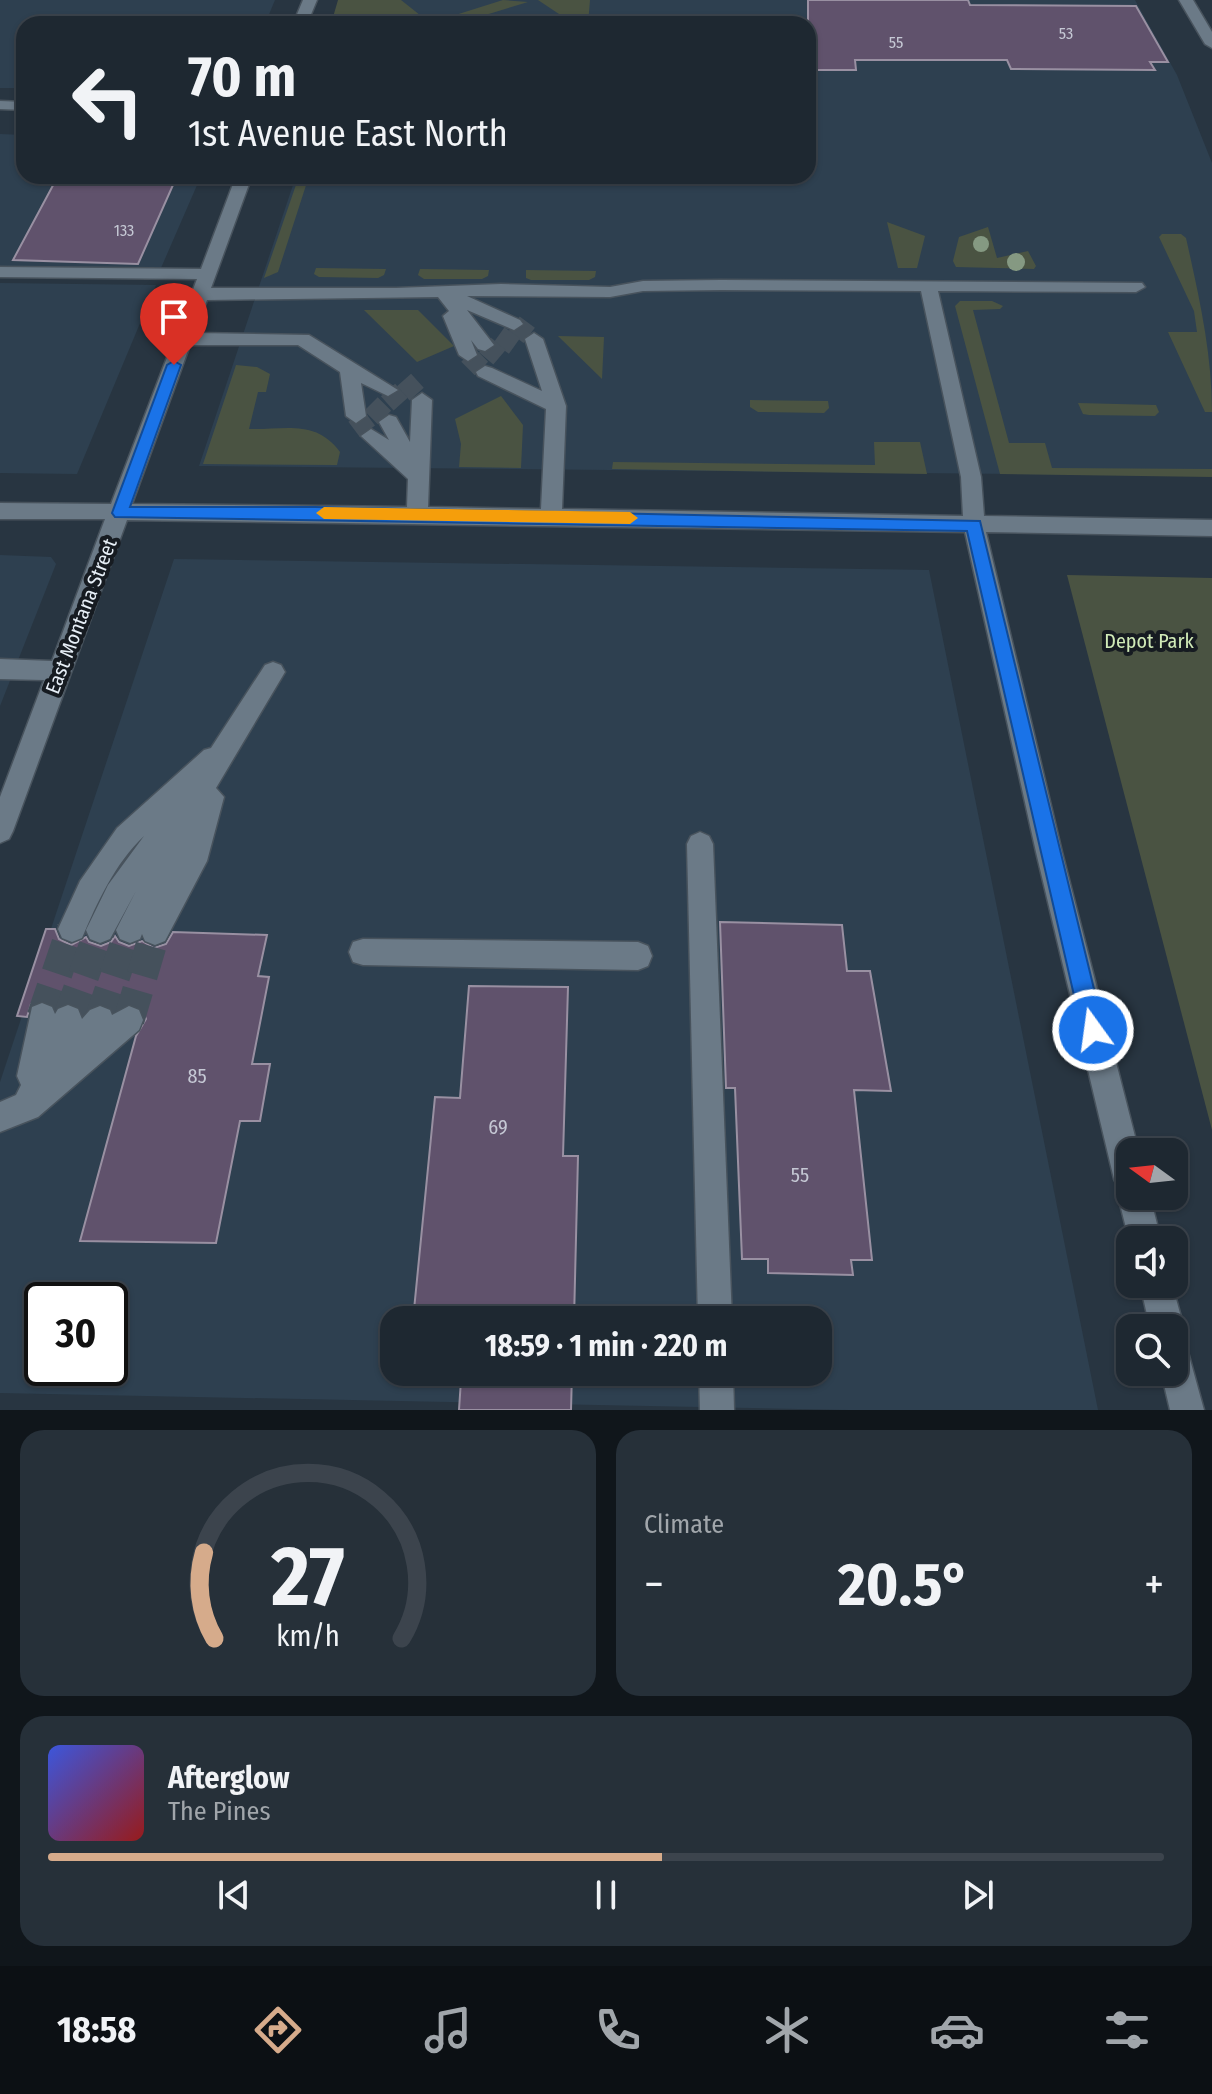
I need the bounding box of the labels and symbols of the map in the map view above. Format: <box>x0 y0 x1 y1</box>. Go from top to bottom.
house number: 53 <box>1059 24 1073 43</box>
house number: 55 <box>889 33 903 52</box>
house number: 133 <box>114 221 134 240</box>
pin <box>140 283 208 365</box>
street label: East Montana Street <box>40 535 122 697</box>
park label: Depot Park <box>1104 629 1194 653</box>
position arrow <box>1051 988 1135 1072</box>
house number: 85 <box>187 1064 207 1088</box>
house number: 69 <box>488 1115 508 1139</box>
north arrow <box>1116 1138 1188 1210</box>
house number: 55 <box>791 1163 809 1187</box>
speed limit sign: 30 <box>24 1282 128 1386</box>

